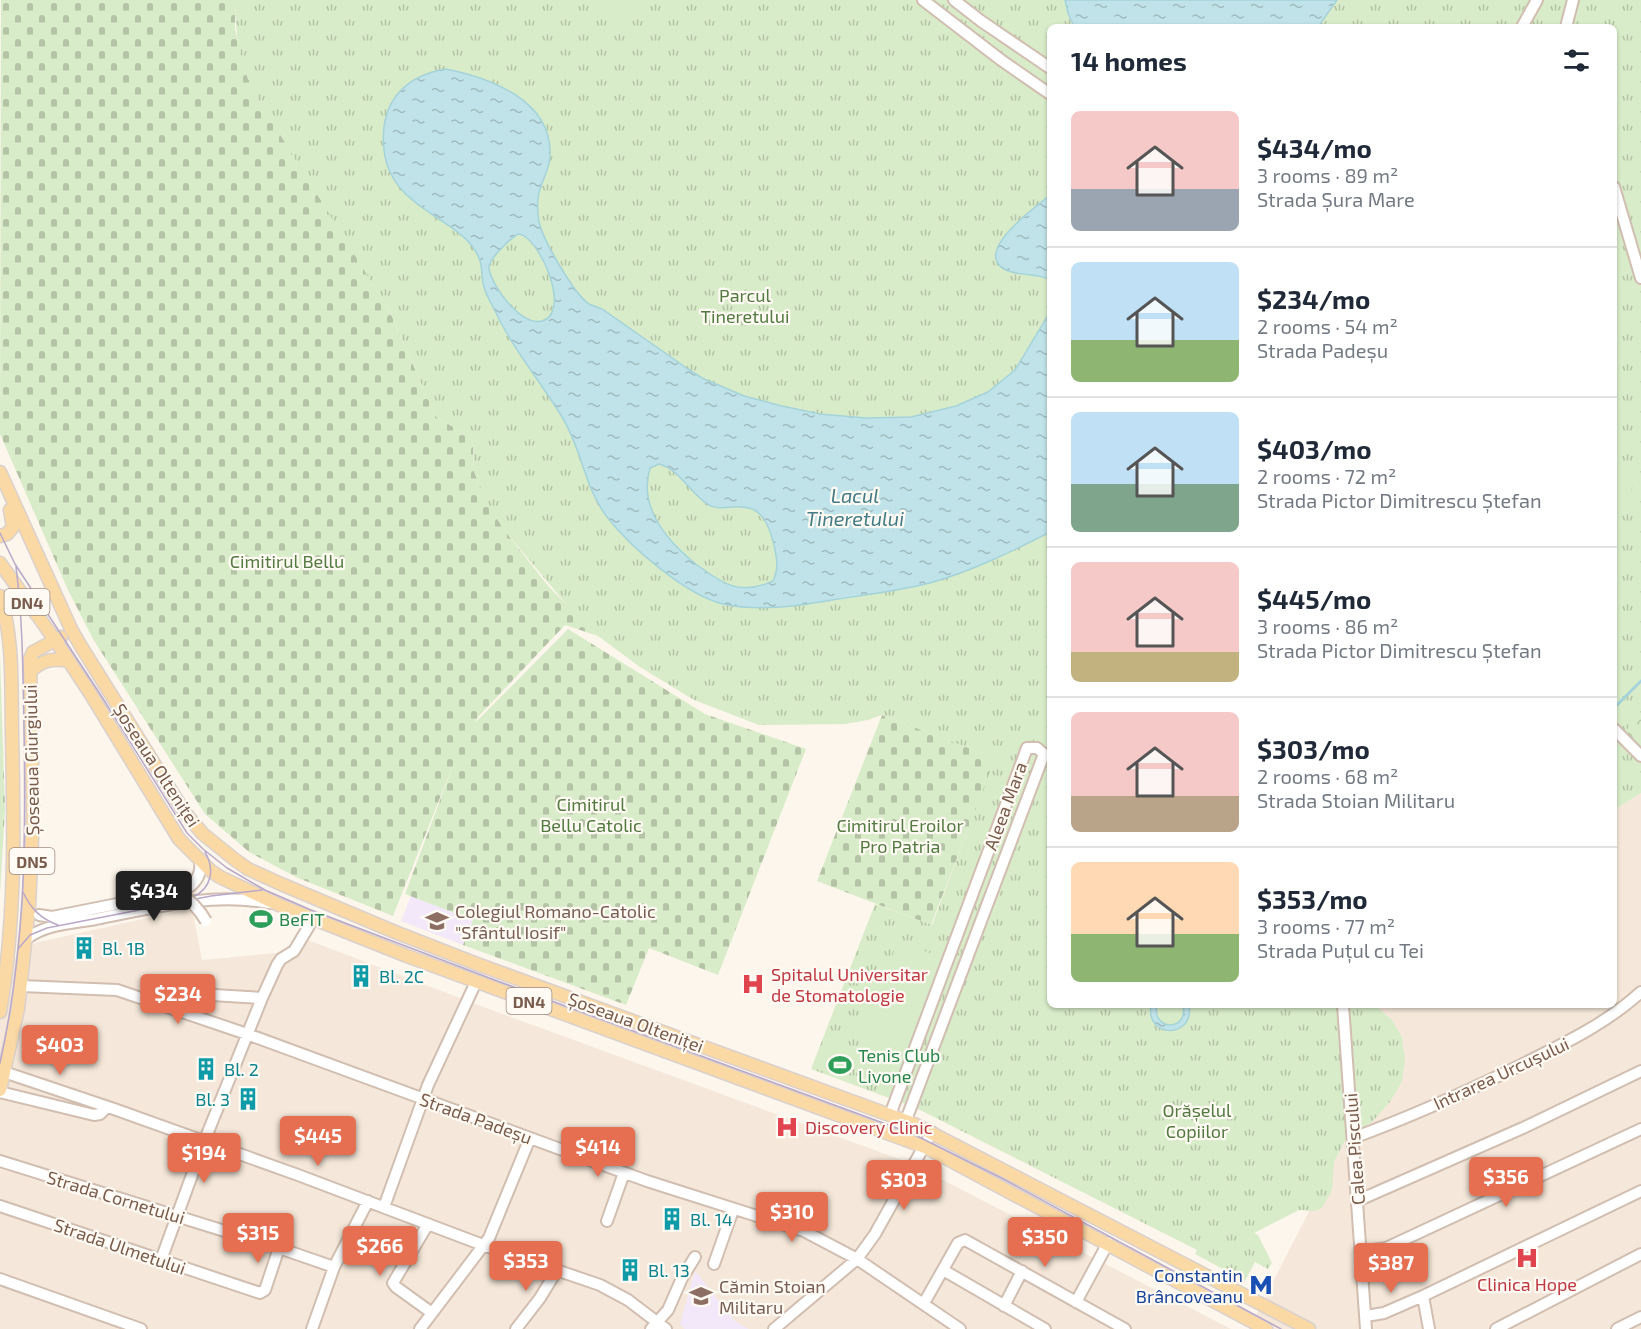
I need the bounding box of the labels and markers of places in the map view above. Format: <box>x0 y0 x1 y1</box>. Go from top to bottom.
pin: $434 <box>118 871 190 922</box>
place label: Colegiul Romano-Catolic "Sfântul Iosif" <box>455 900 656 943</box>
sports icon: BeFIT <box>248 906 274 932</box>
place label: BeFIT <box>279 908 325 930</box>
school or university icon: Colegiul Romano-Catolic "Sfântul Iosif" <box>424 908 450 934</box>
building icon: Bl. 1B <box>71 935 97 961</box>
place label: Bl. 1B <box>102 937 145 959</box>
building icon: Bl. 2C <box>348 963 374 989</box>
place label: Spitalul Universitar de Stomatologie <box>771 963 928 1006</box>
place label: Bl. 2C <box>379 965 424 987</box>
hospital icon: Spitalul Universitar de Stomatologie <box>740 971 766 997</box>
pin: $234 <box>142 974 214 1025</box>
pin: $403 <box>24 1025 96 1076</box>
place label: Tenis Club Livone <box>858 1044 940 1087</box>
sports icon: Tenis Club Livone <box>827 1052 853 1078</box>
building icon: Bl. 2 <box>193 1056 219 1082</box>
place label: Bl. 2 <box>224 1058 259 1080</box>
building icon: Bl. 3 <box>235 1086 261 1112</box>
place label: Bl. 3 <box>195 1088 230 1110</box>
hospital icon: Discovery Clinic <box>774 1114 800 1140</box>
pin: $445 <box>282 1116 354 1167</box>
place label: Discovery Clinic <box>805 1116 933 1138</box>
pin: $414 <box>562 1127 634 1178</box>
pin: $194 <box>168 1133 240 1184</box>
pin: $356 <box>1470 1157 1542 1208</box>
pin: $303 <box>868 1160 940 1211</box>
pin: $310 <box>756 1192 828 1243</box>
building icon: Bl. 14 <box>659 1206 685 1232</box>
place label: Bl. 14 <box>690 1208 733 1230</box>
pin: $315 <box>222 1213 294 1264</box>
pin: $350 <box>1009 1217 1081 1268</box>
pin: $266 <box>344 1226 416 1277</box>
pin: $353 <box>490 1241 562 1292</box>
pin: $387 <box>1355 1243 1427 1294</box>
hospital icon: Clinica Hope <box>1514 1245 1540 1271</box>
building icon: Bl. 13 <box>617 1257 643 1283</box>
place label: Bl. 13 <box>648 1259 690 1281</box>
place label: Constantin Brâncoveanu <box>1136 1264 1243 1307</box>
metro station icon: Constantin Brâncoveanu <box>1248 1272 1274 1298</box>
place label: Clinica Hope <box>1477 1273 1577 1295</box>
place label: Cămin Stoian Militaru <box>719 1275 826 1318</box>
school or university icon: Cămin Stoian Militaru <box>688 1283 714 1309</box>

